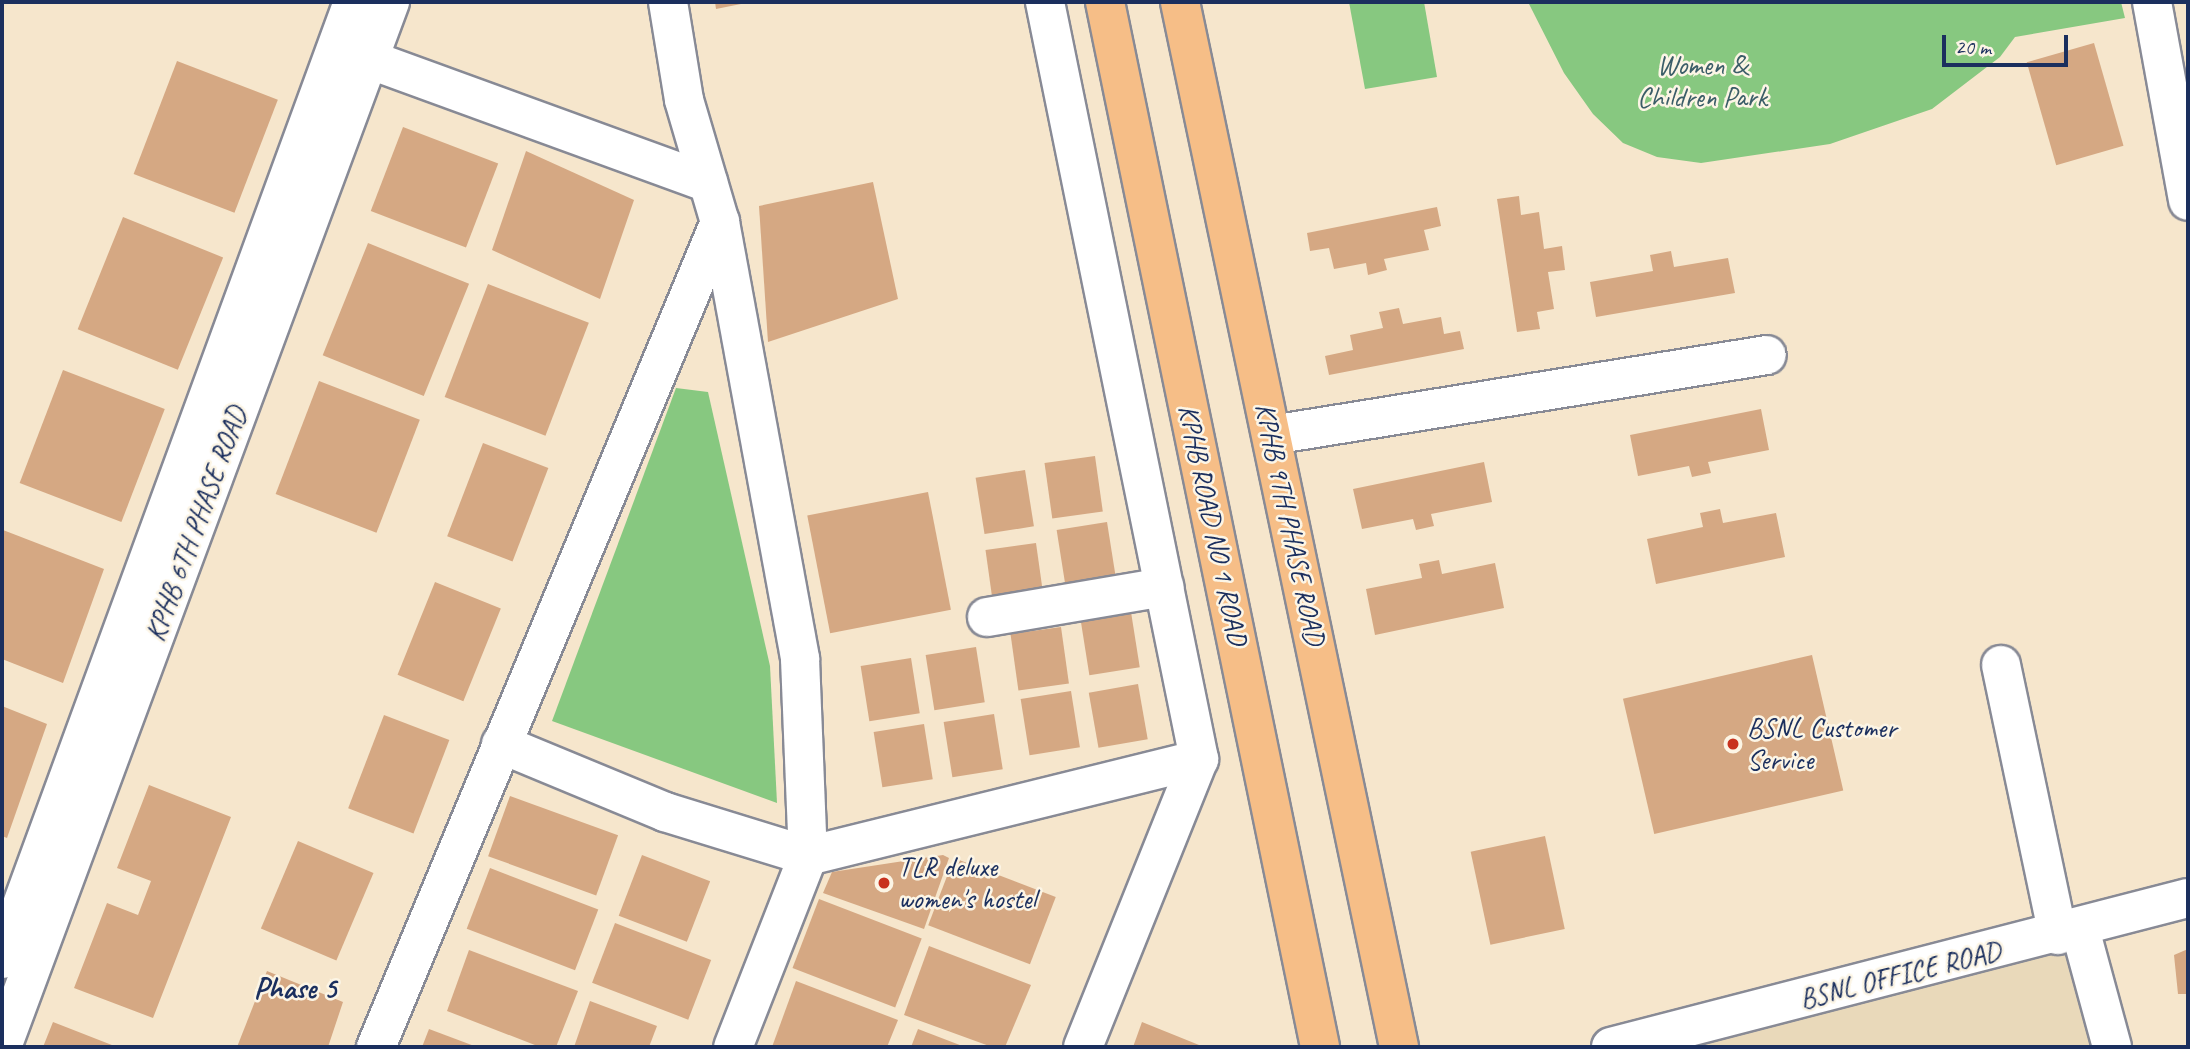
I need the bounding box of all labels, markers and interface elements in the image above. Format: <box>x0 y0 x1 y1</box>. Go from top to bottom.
scale bar <box>1945 21 2071 65</box>
text: 20 m <box>1955 34 1991 60</box>
park label: Women & Children Park <box>1637 48 1767 114</box>
street label: KPHB 9TH PHASE ROAD <box>1248 399 1332 649</box>
street label: KPHB ROAD NO 1 ROAD <box>1171 401 1255 649</box>
street label: KPHB 6TH PHASE ROAD <box>138 402 254 646</box>
place label: BSNL Customer Service <box>1747 711 1896 777</box>
marker: BSNL Customer Service <box>1725 736 1741 752</box>
place label: TLR deluxe women's hostel <box>898 850 1036 916</box>
marker: TLR deluxe women's hostel <box>876 875 892 891</box>
street label: BSNL OFFICE ROAD <box>1796 934 2004 1016</box>
district label: Phase 5 <box>254 970 336 1006</box>

